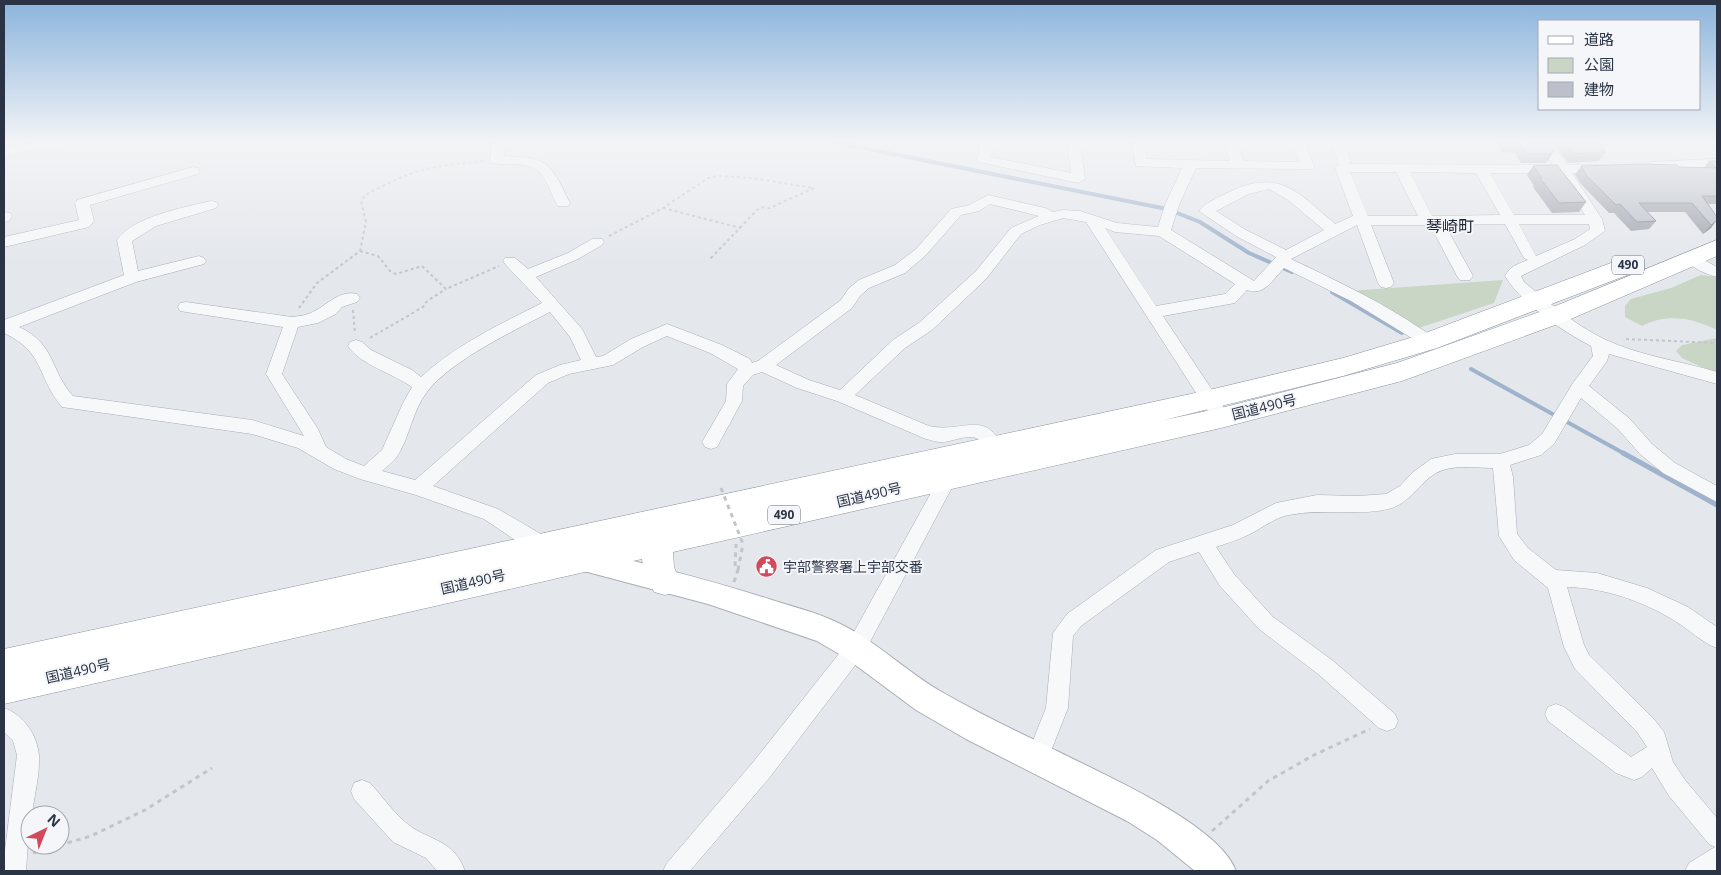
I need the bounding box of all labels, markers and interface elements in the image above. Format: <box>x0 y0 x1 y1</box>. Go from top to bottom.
legend <box>1538 20 1701 110</box>
text: 道路 <box>1584 29 1614 49</box>
text: 公園 <box>1584 54 1614 74</box>
text: 建物 <box>1584 79 1614 99</box>
district label: 琴崎町 <box>1426 215 1474 237</box>
road number: 490 <box>1612 256 1644 274</box>
street label: 国道490号 <box>1230 389 1298 424</box>
street label: 国道490号 <box>835 478 903 511</box>
road number: 490 <box>768 506 800 524</box>
public building icon: 宇部警察署上宇部交番 <box>755 555 779 579</box>
place label: 宇部警察署上宇部交番 <box>783 557 923 576</box>
street label: 国道490号 <box>439 565 507 598</box>
street label: 国道490号 <box>44 654 112 687</box>
north arrow <box>20 805 70 855</box>
text: N <box>44 809 65 831</box>

